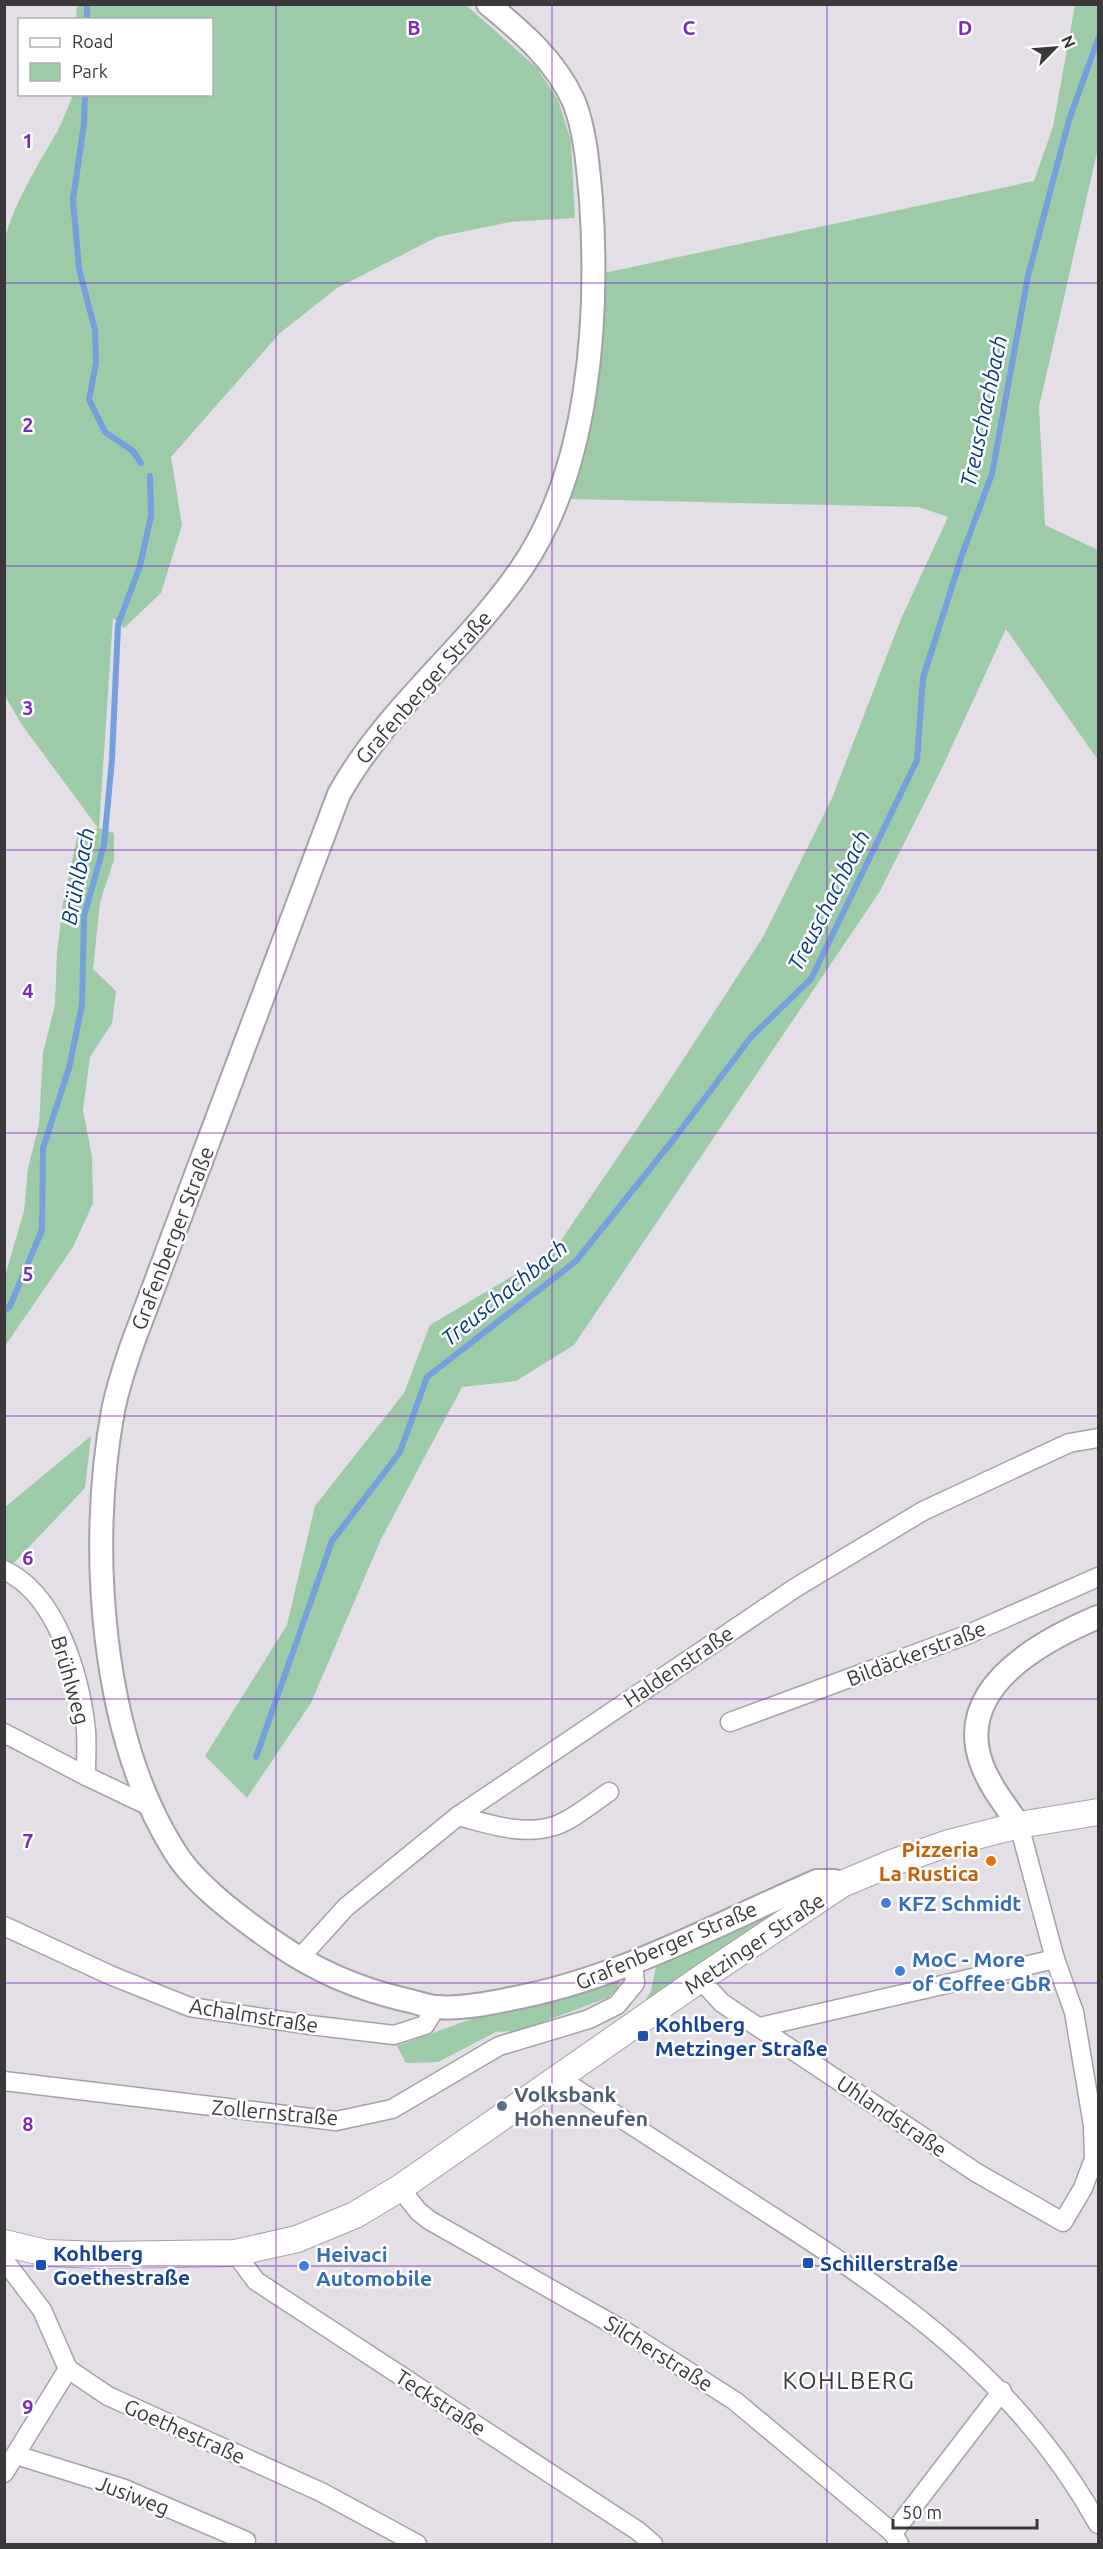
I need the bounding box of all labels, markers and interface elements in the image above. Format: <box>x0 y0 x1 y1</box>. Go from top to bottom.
text: B <box>407 16 421 39</box>
text: C <box>683 16 696 39</box>
text: D <box>958 16 972 39</box>
legend <box>18 18 213 96</box>
north arrow <box>1025 18 1085 78</box>
text: Road <box>72 31 114 51</box>
text: N <box>1058 32 1079 51</box>
text: Park <box>72 61 108 81</box>
text: 1 <box>22 129 34 152</box>
water label: Treuschachbach <box>955 333 1011 489</box>
text: 2 <box>22 413 34 436</box>
street label: Grafenberger Straße <box>350 606 496 768</box>
text: 3 <box>22 696 34 719</box>
water label: Brühlbach <box>55 825 99 927</box>
water label: Treuschachbach <box>782 825 874 975</box>
text: 4 <box>22 979 34 1002</box>
street label: Grafenberger Straße <box>126 1143 218 1333</box>
water label: Treuschachbach <box>436 1234 572 1350</box>
text: 5 <box>22 1262 34 1285</box>
text: 6 <box>22 1546 34 1569</box>
street label: Bildäckerstraße <box>843 1615 989 1691</box>
street label: Haldenstraße <box>619 1620 737 1712</box>
street label: Brühlweg <box>47 1633 95 1727</box>
text: 7 <box>22 1829 34 1852</box>
place label: Pizzeria La Rustica <box>879 1837 979 1885</box>
marker: Pizzeria La Rustica <box>984 1854 998 1868</box>
street label: Metzinger Straße <box>680 1887 828 1999</box>
place label: KFZ Schmidt <box>898 1891 1021 1915</box>
street label: Grafenberger Straße <box>572 1896 760 1994</box>
marker: KFZ Schmidt <box>879 1896 893 1910</box>
place label: MoC - More of Coffee GbR <box>912 1947 1052 1995</box>
marker: MoC - More of Coffee GbR <box>893 1964 907 1978</box>
street label: Achalmstraße <box>188 1993 320 2037</box>
place label: Kohlberg Metzinger Straße <box>655 2012 828 2060</box>
marker: Kohlberg Metzinger Straße <box>636 2029 650 2043</box>
street label: Uhlandstraße <box>833 2070 951 2162</box>
place label: Volksbank Hohenneufen <box>514 2082 648 2130</box>
street label: Zollernstraße <box>211 2095 339 2129</box>
marker: Volksbank Hohenneufen <box>495 2099 509 2113</box>
text: 8 <box>22 2112 34 2135</box>
place label: Kohlberg Goethestraße <box>53 2241 190 2289</box>
place label: Heivaci Automobile <box>316 2242 432 2290</box>
place label: Schillerstraße <box>820 2251 958 2275</box>
marker: Schillerstraße <box>801 2256 815 2270</box>
marker: Kohlberg Goethestraße <box>34 2258 48 2272</box>
marker: Heivaci Automobile <box>297 2259 311 2273</box>
street label: Silcherstraße <box>600 2310 718 2396</box>
street label: Teckstraße <box>391 2364 491 2440</box>
district label: KOHLBERG <box>783 2367 915 2394</box>
street label: Goethestraße <box>121 2394 249 2468</box>
text: 9 <box>22 2395 34 2418</box>
street label: Jusiweg <box>93 2470 173 2520</box>
scale bar <box>893 2492 1037 2530</box>
text: 50 m <box>902 2502 942 2522</box>

